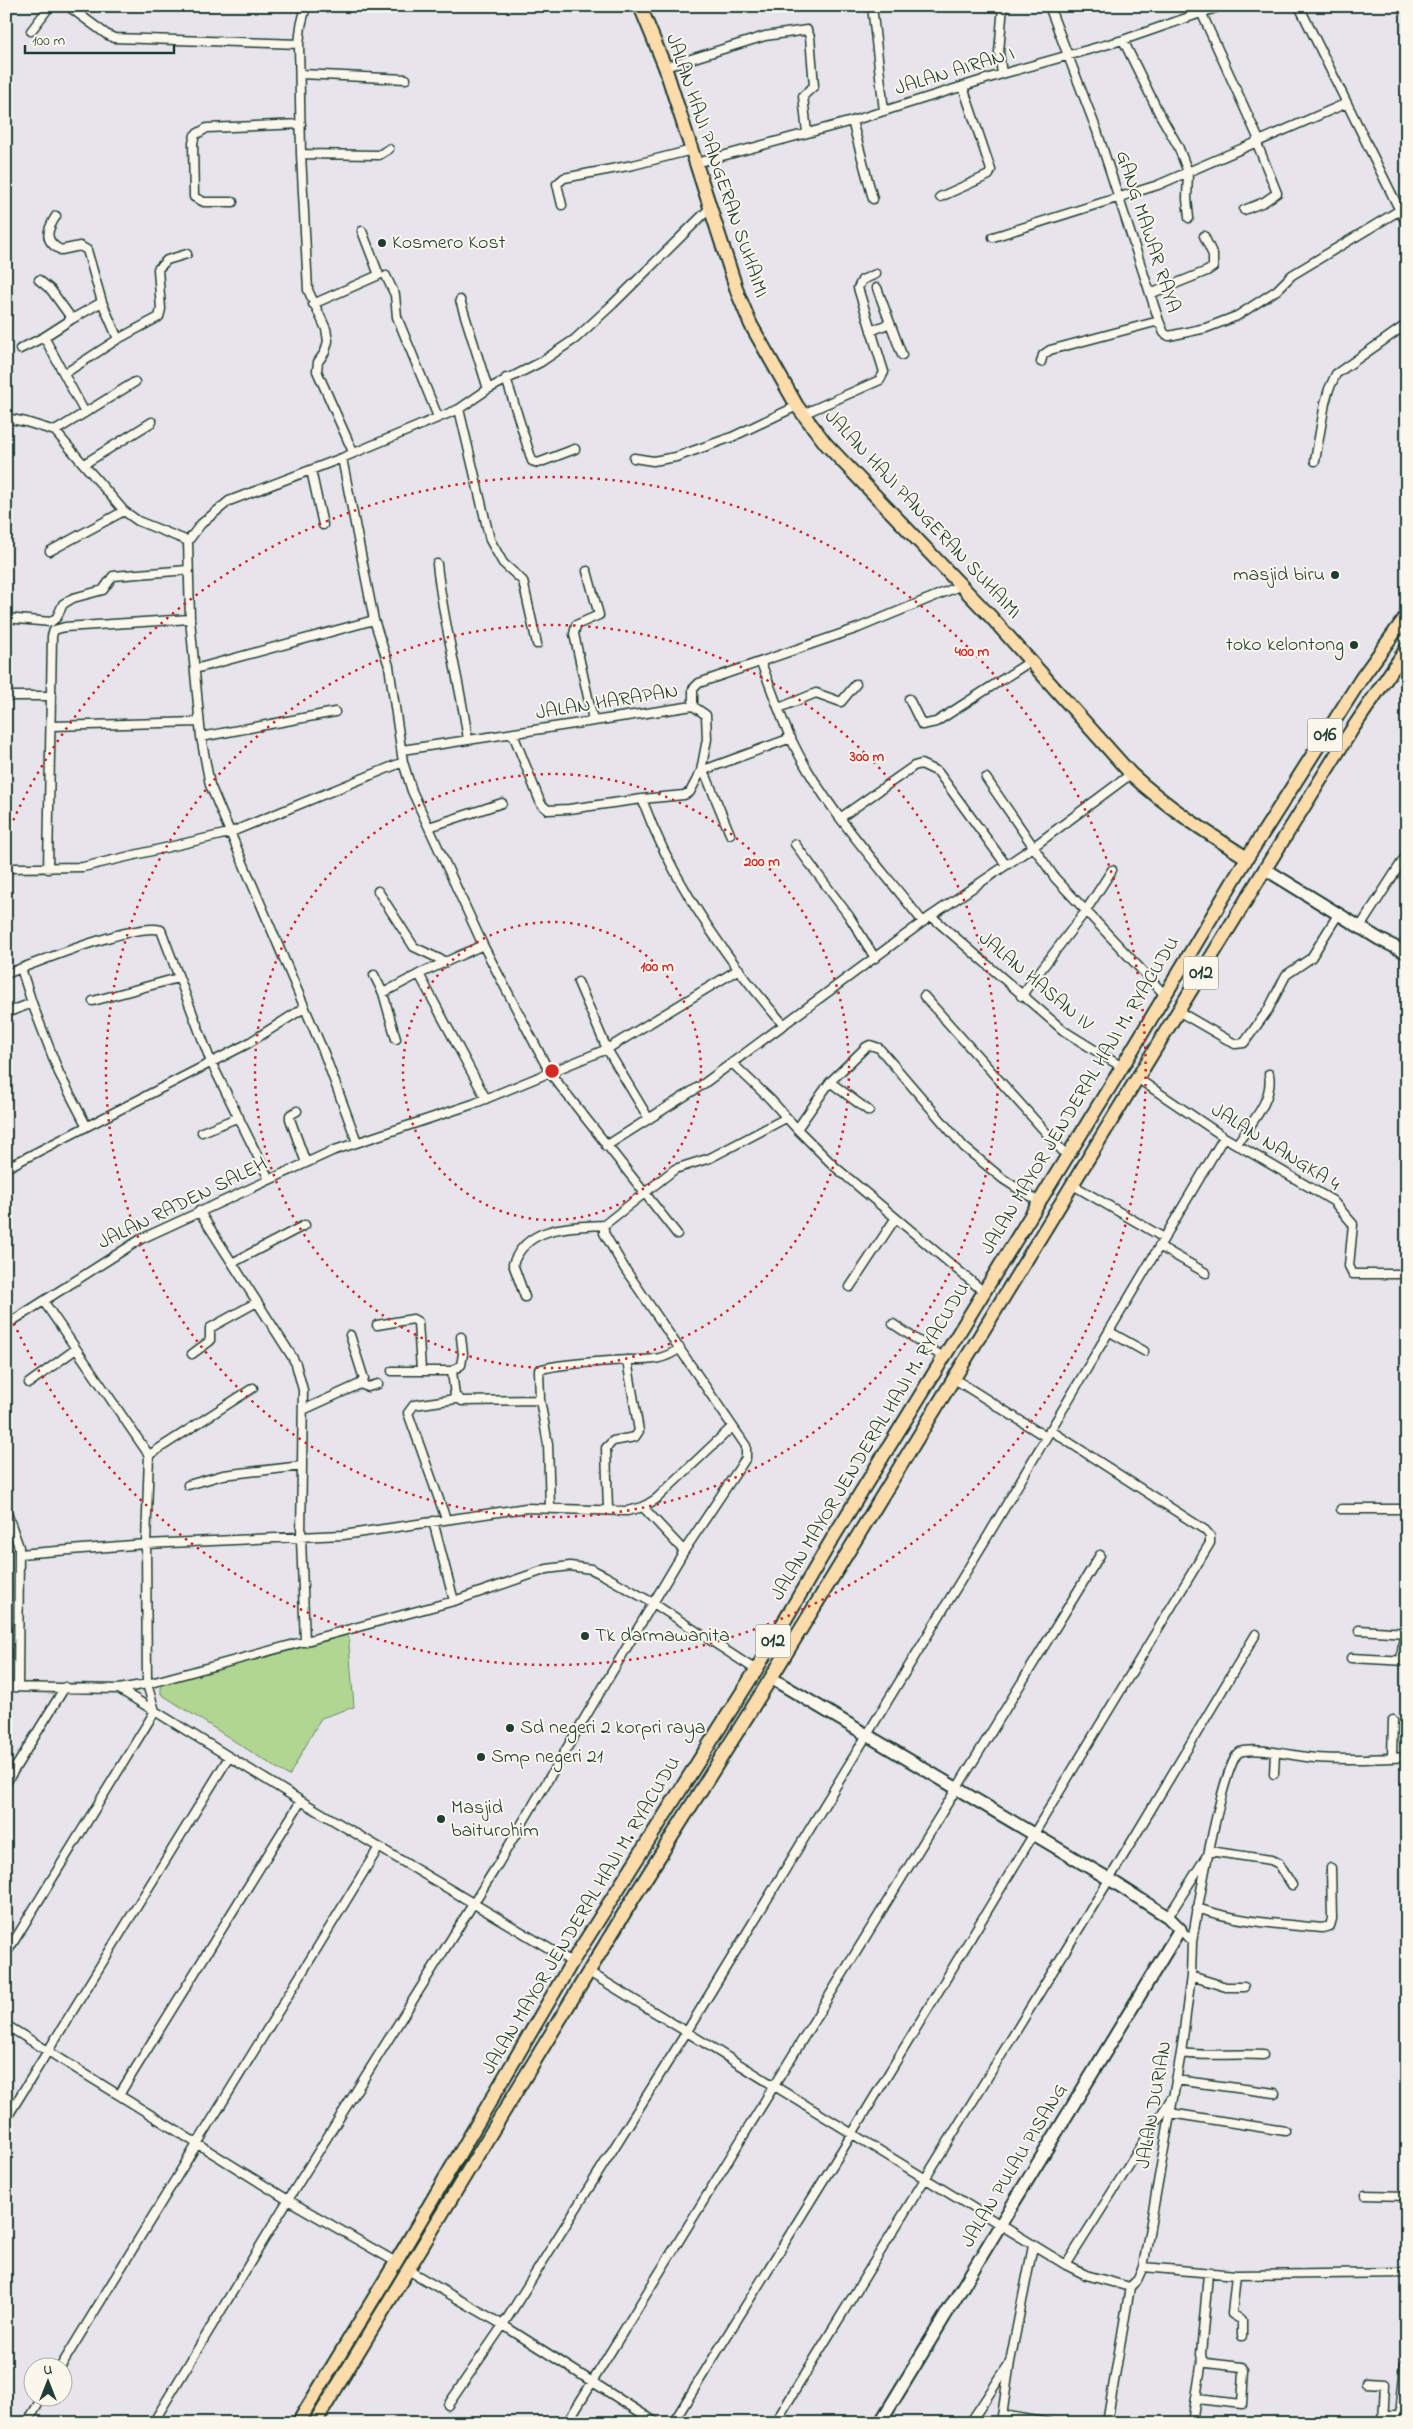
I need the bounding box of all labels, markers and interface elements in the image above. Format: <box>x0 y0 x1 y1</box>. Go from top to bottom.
scale bar <box>25 22 174 54</box>
text: 100 m <box>32 30 65 52</box>
street label: JALAN HAJI PANGERAN SUHAIMI <box>657 30 775 302</box>
street label: JALAN AIRAN I <box>892 40 1018 104</box>
street label: GANG MAWAR RAYA <box>1107 147 1187 317</box>
place label: Kosmero Kost <box>392 229 506 258</box>
marker: Kosmero Kost <box>376 237 388 249</box>
street label: JALAN HAJI PANGERAN SUHAIMI <box>817 404 1027 626</box>
place label: masjid biru <box>1233 561 1325 590</box>
marker: masjid biru <box>1329 569 1341 581</box>
place label: toko kelontong <box>1226 631 1344 661</box>
marker: toko kelontong <box>1348 639 1360 651</box>
text: 400 m <box>954 641 990 663</box>
street label: JALAN HARAPAN <box>534 677 680 729</box>
road number: 016 <box>1308 718 1342 752</box>
text: 300 m <box>849 746 885 768</box>
text: 200 m <box>743 851 780 873</box>
street label: JALAN HASAN IV <box>971 925 1099 1039</box>
street label: JALAN MAYOR JENDERAL HAJI M. RYACUDU <box>974 931 1188 1261</box>
text: 100 m <box>640 956 674 978</box>
road number: 012 <box>1184 956 1218 990</box>
centre of rings <box>543 1062 561 1080</box>
street label: JALAN NANGKA 4 <box>1205 1097 1345 1199</box>
street label: JALAN RADEN SALEH <box>93 1150 273 1258</box>
street label: JALAN MAYOR JENDERAL HAJI M. RYACUDU <box>764 1277 978 1607</box>
place label: Tk darmawanita <box>595 1622 730 1651</box>
road number: 012 <box>756 1624 790 1658</box>
marker: Tk darmawanita <box>579 1630 591 1642</box>
place label: Sd negeri 2 korpri raya <box>520 1714 706 1744</box>
marker: Sd negeri 2 korpri raya <box>504 1722 516 1734</box>
place label: Smp negeri 21 <box>491 1743 603 1773</box>
street label: JALAN MAYOR JENDERAL HAJI M. RYACUDU <box>475 1751 689 2081</box>
marker: Smp negeri 21 <box>475 1751 487 1763</box>
place label: Masjid baiturohim <box>451 1794 539 1846</box>
marker: Masjid baiturohim <box>435 1813 447 1825</box>
street label: JALAN DURIAN <box>1130 2039 1180 2171</box>
street label: JALAN PULAU PISANG <box>954 2078 1076 2254</box>
north arrow <box>22 2356 72 2406</box>
text: U <box>44 2360 53 2381</box>

